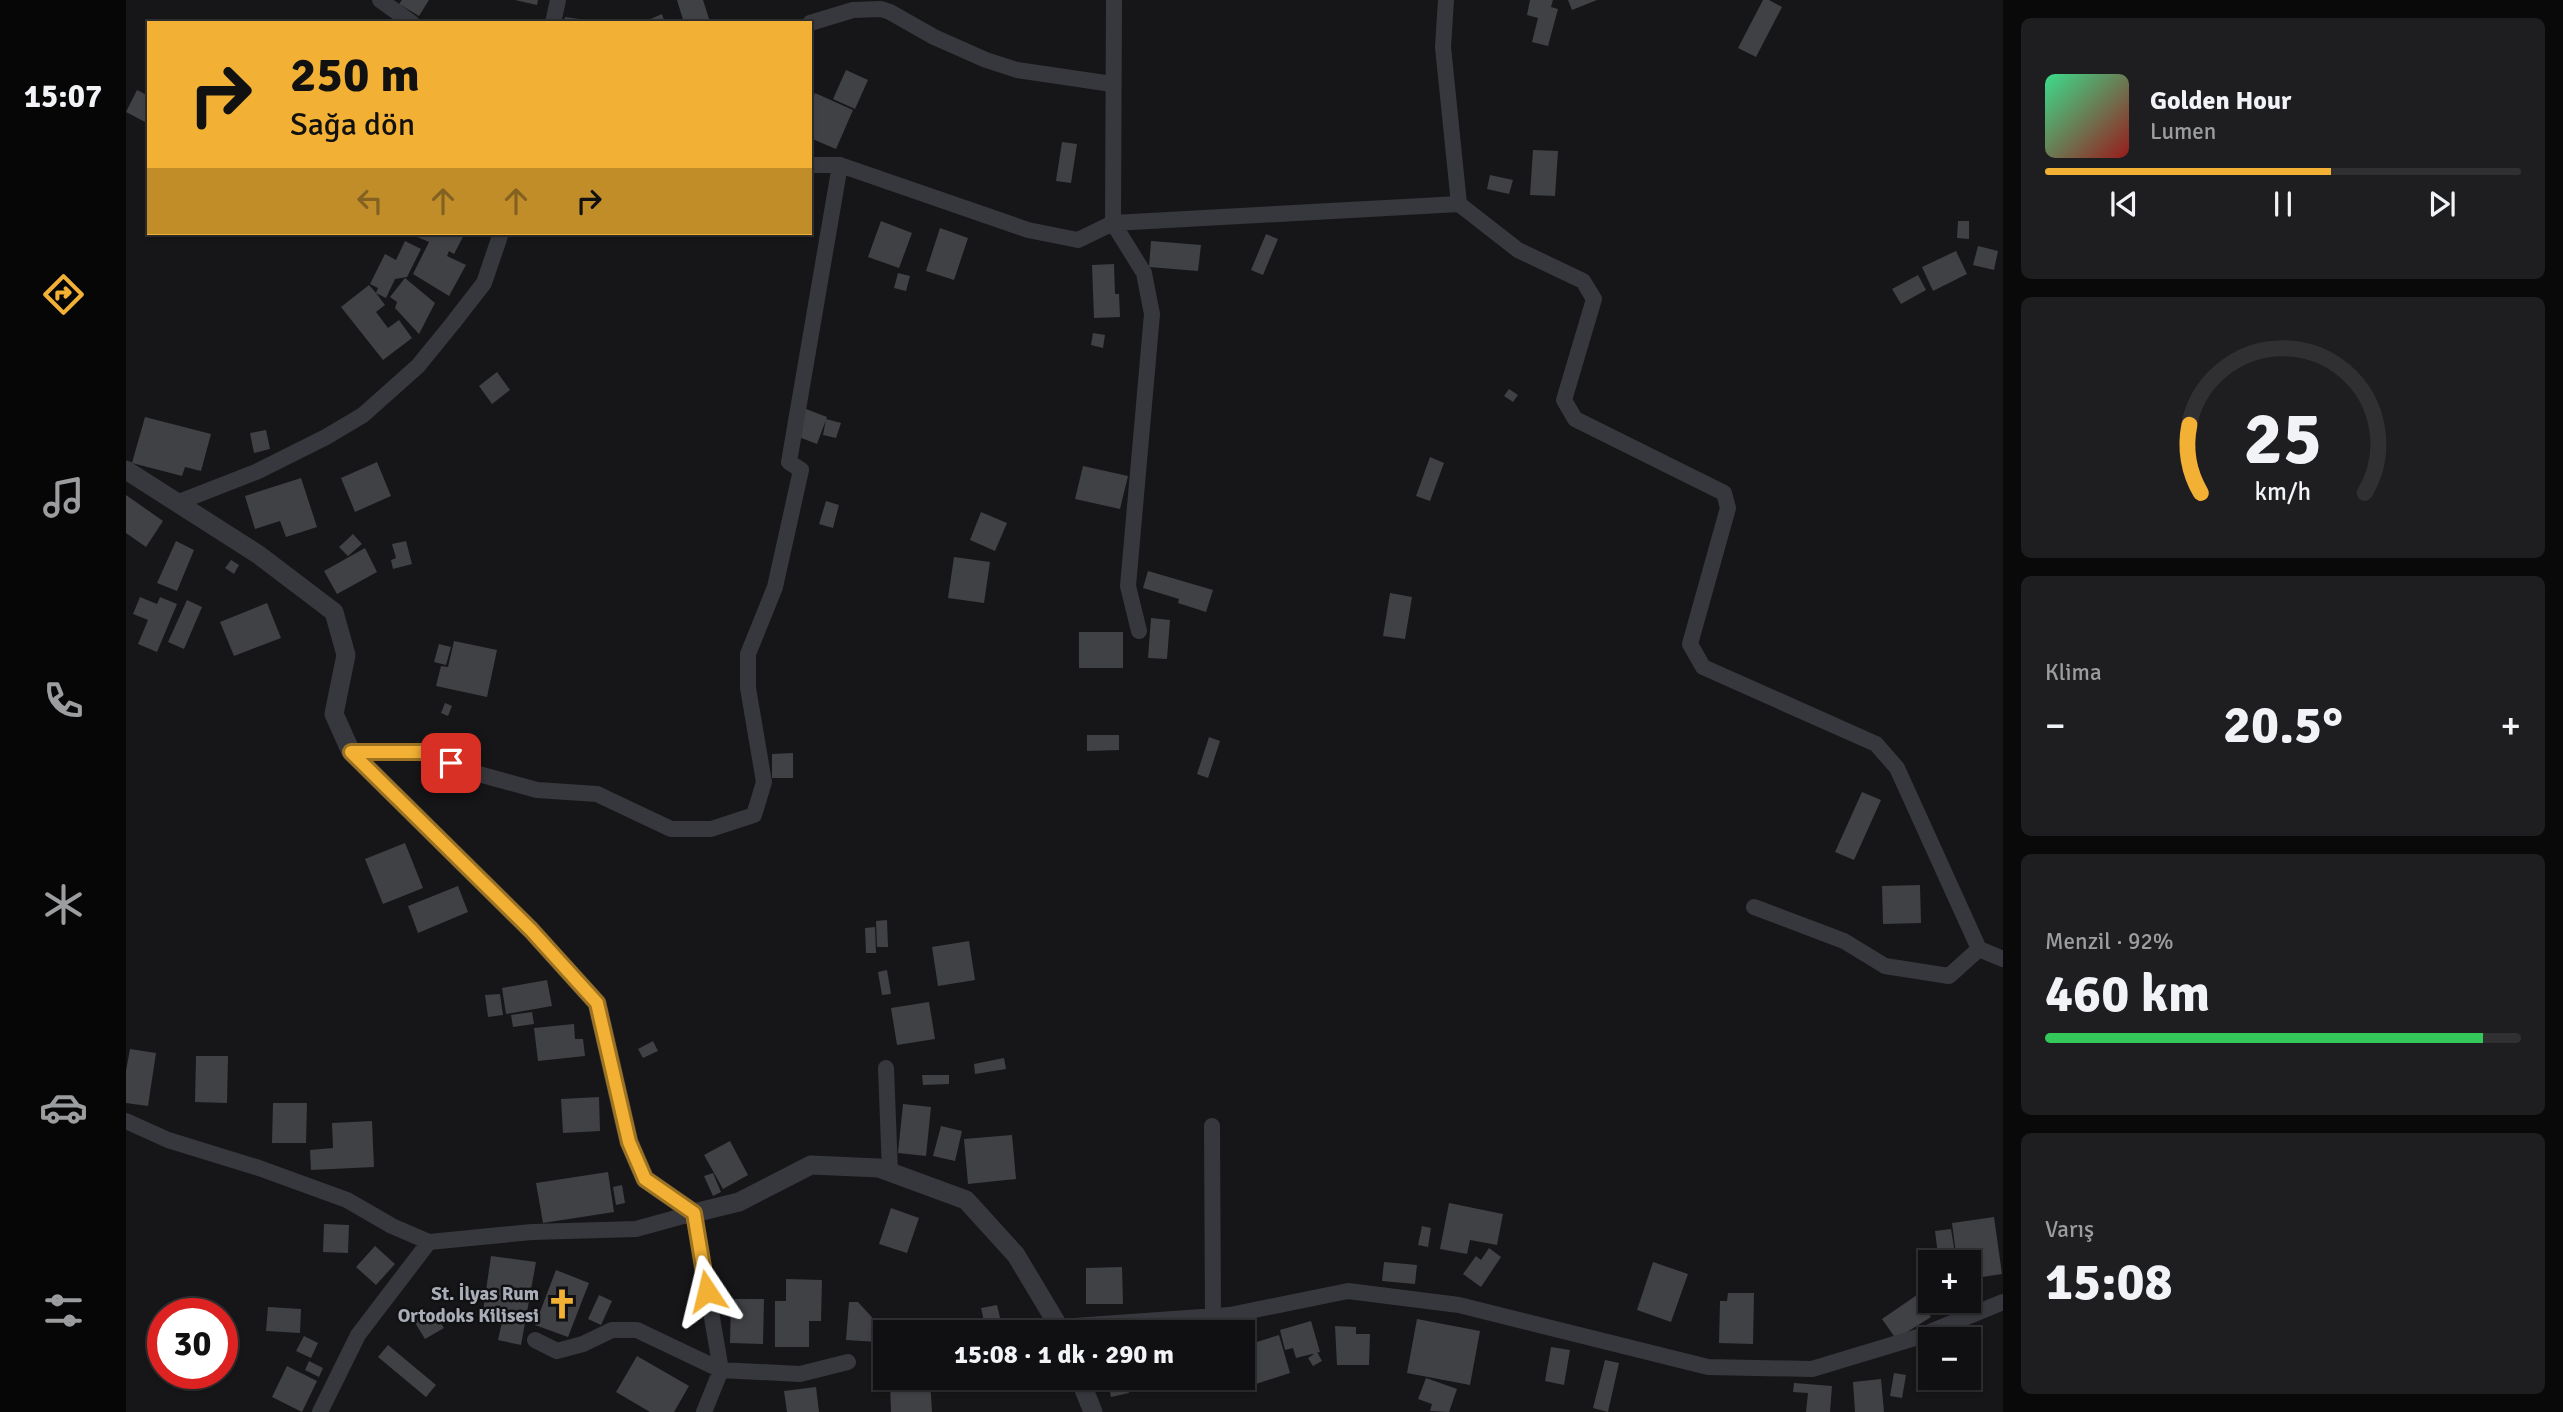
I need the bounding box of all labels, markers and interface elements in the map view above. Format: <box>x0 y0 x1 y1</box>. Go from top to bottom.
text: 250 m <box>290 45 420 105</box>
icon: right <box>175 49 266 140</box>
text: 15:07 <box>24 77 102 116</box>
text: Golden Hour <box>2150 85 2291 117</box>
text: Sağa dön <box>290 105 415 144</box>
text: Lumen <box>2150 117 2216 146</box>
icon: left <box>351 182 389 220</box>
icon: ahead <box>424 182 462 220</box>
icon: ahead <box>497 182 535 220</box>
icon: right <box>570 182 608 220</box>
icon: previous <box>2105 185 2143 223</box>
icon: pause <box>2264 185 2302 223</box>
icon: next <box>2423 185 2461 223</box>
icon: directions <box>39 270 88 319</box>
text: 25 <box>2244 396 2322 485</box>
icon: music <box>39 473 88 522</box>
text: km/h <box>2255 476 2311 507</box>
text: Klima <box>2045 658 2102 687</box>
icon: phone <box>39 676 88 725</box>
text: 20.5° <box>2223 693 2343 757</box>
text: − <box>2045 702 2066 749</box>
text: + <box>2500 702 2521 749</box>
pin <box>421 733 481 793</box>
icon: arrive <box>432 744 470 782</box>
icon: climate <box>39 880 88 929</box>
text: Menzil · 92% <box>2045 927 2174 956</box>
text: 460 km <box>2045 962 2210 1026</box>
icon: car <box>39 1083 88 1132</box>
text: Varış <box>2045 1215 2094 1244</box>
map controls <box>1918 1250 1981 1390</box>
button: + <box>1918 1250 1981 1313</box>
text: 15:08 <box>2045 1250 2173 1314</box>
position arrow <box>670 1254 744 1328</box>
place label: St. İlyas Rum Ortodoks Kilisesi <box>398 1282 539 1328</box>
icon: filters <box>39 1286 88 1335</box>
church icon: St. İlyas Rum Ortodoks Kilisesi <box>545 1287 579 1321</box>
speed limit sign: 30 <box>147 1298 238 1389</box>
button: − <box>1918 1327 1981 1390</box>
text: 15:08 · 1 dk · 290 m <box>954 1339 1174 1371</box>

